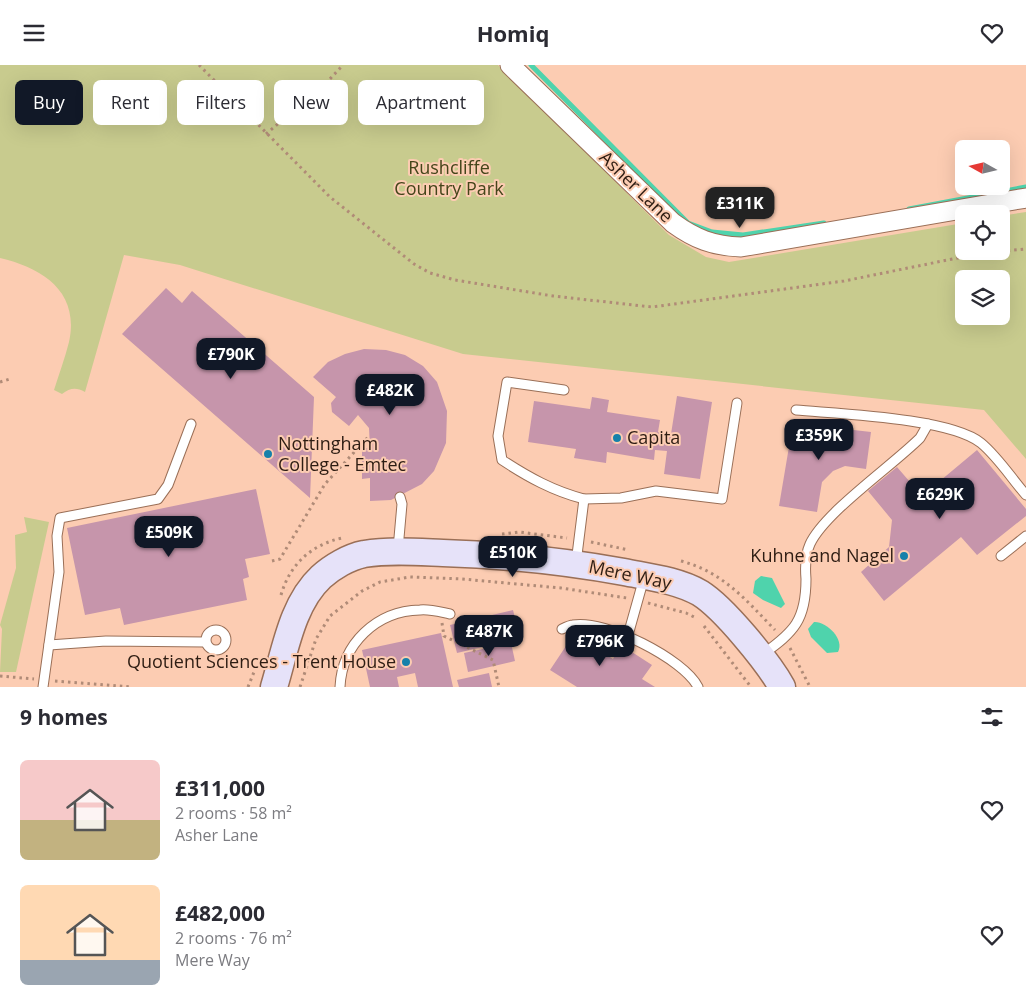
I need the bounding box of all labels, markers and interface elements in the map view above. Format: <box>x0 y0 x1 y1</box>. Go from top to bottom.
text: Homiq <box>477 18 549 48</box>
icon: menu <box>20 19 48 47</box>
icon: heart <box>978 19 1006 47</box>
chip: Buy <box>15 80 83 125</box>
chip: Rent <box>93 80 167 125</box>
chip: Filters <box>177 80 264 125</box>
chip: New <box>274 80 348 125</box>
chip: Apartment <box>358 80 484 125</box>
north arrow <box>955 140 1010 195</box>
map controls <box>955 140 1010 325</box>
street label: Asher Lane <box>595 145 679 227</box>
park label: Rushcliffe Country Park <box>394 155 504 200</box>
pin: £311K <box>705 186 775 229</box>
text: £311K <box>716 192 764 214</box>
button: locate <box>955 205 1010 260</box>
button: layers <box>955 270 1010 325</box>
pin: £790K <box>196 337 266 380</box>
text: £790K <box>207 343 255 365</box>
pin: £482K <box>355 373 425 416</box>
text: £482K <box>366 379 414 401</box>
pin: £359K <box>784 419 854 461</box>
text: £359K <box>795 424 843 446</box>
place label: Capita <box>627 425 680 449</box>
place label: Nottingham College - Emtec <box>278 431 407 476</box>
marker: Capita <box>611 432 623 444</box>
marker: Nottingham College - Emtec <box>262 448 274 460</box>
pin: £629K <box>905 477 975 520</box>
text: £629K <box>916 483 964 505</box>
pin: £509K <box>134 515 204 558</box>
text: £509K <box>145 521 193 543</box>
pin: £510K <box>478 535 548 578</box>
text: £510K <box>489 541 537 563</box>
place label: Kuhne and Nagel <box>750 543 894 567</box>
marker: Kuhne and Nagel <box>898 550 910 562</box>
street label: Mere Way <box>587 554 675 595</box>
pin: £487K <box>454 615 524 657</box>
text: £487K <box>465 620 513 642</box>
pin: £796K <box>565 625 635 667</box>
text: £796K <box>576 630 624 652</box>
place label: Quotient Sciences - Trent House <box>127 649 396 673</box>
marker: Quotient Sciences - Trent House <box>400 656 412 668</box>
text: 9 homes <box>20 703 108 731</box>
icon: filters <box>978 703 1006 731</box>
text: £311,000 <box>175 774 265 802</box>
icon: home <box>60 780 120 840</box>
icon: heart <box>978 796 1006 824</box>
text: 2 rooms · 58 m² <box>175 802 292 824</box>
text: Asher Lane <box>175 824 258 846</box>
text: £482,000 <box>175 899 265 927</box>
icon: home <box>60 905 120 965</box>
icon: heart <box>978 921 1006 949</box>
text: 2 rooms · 76 m² <box>175 927 292 949</box>
text: Mere Way <box>175 949 250 971</box>

